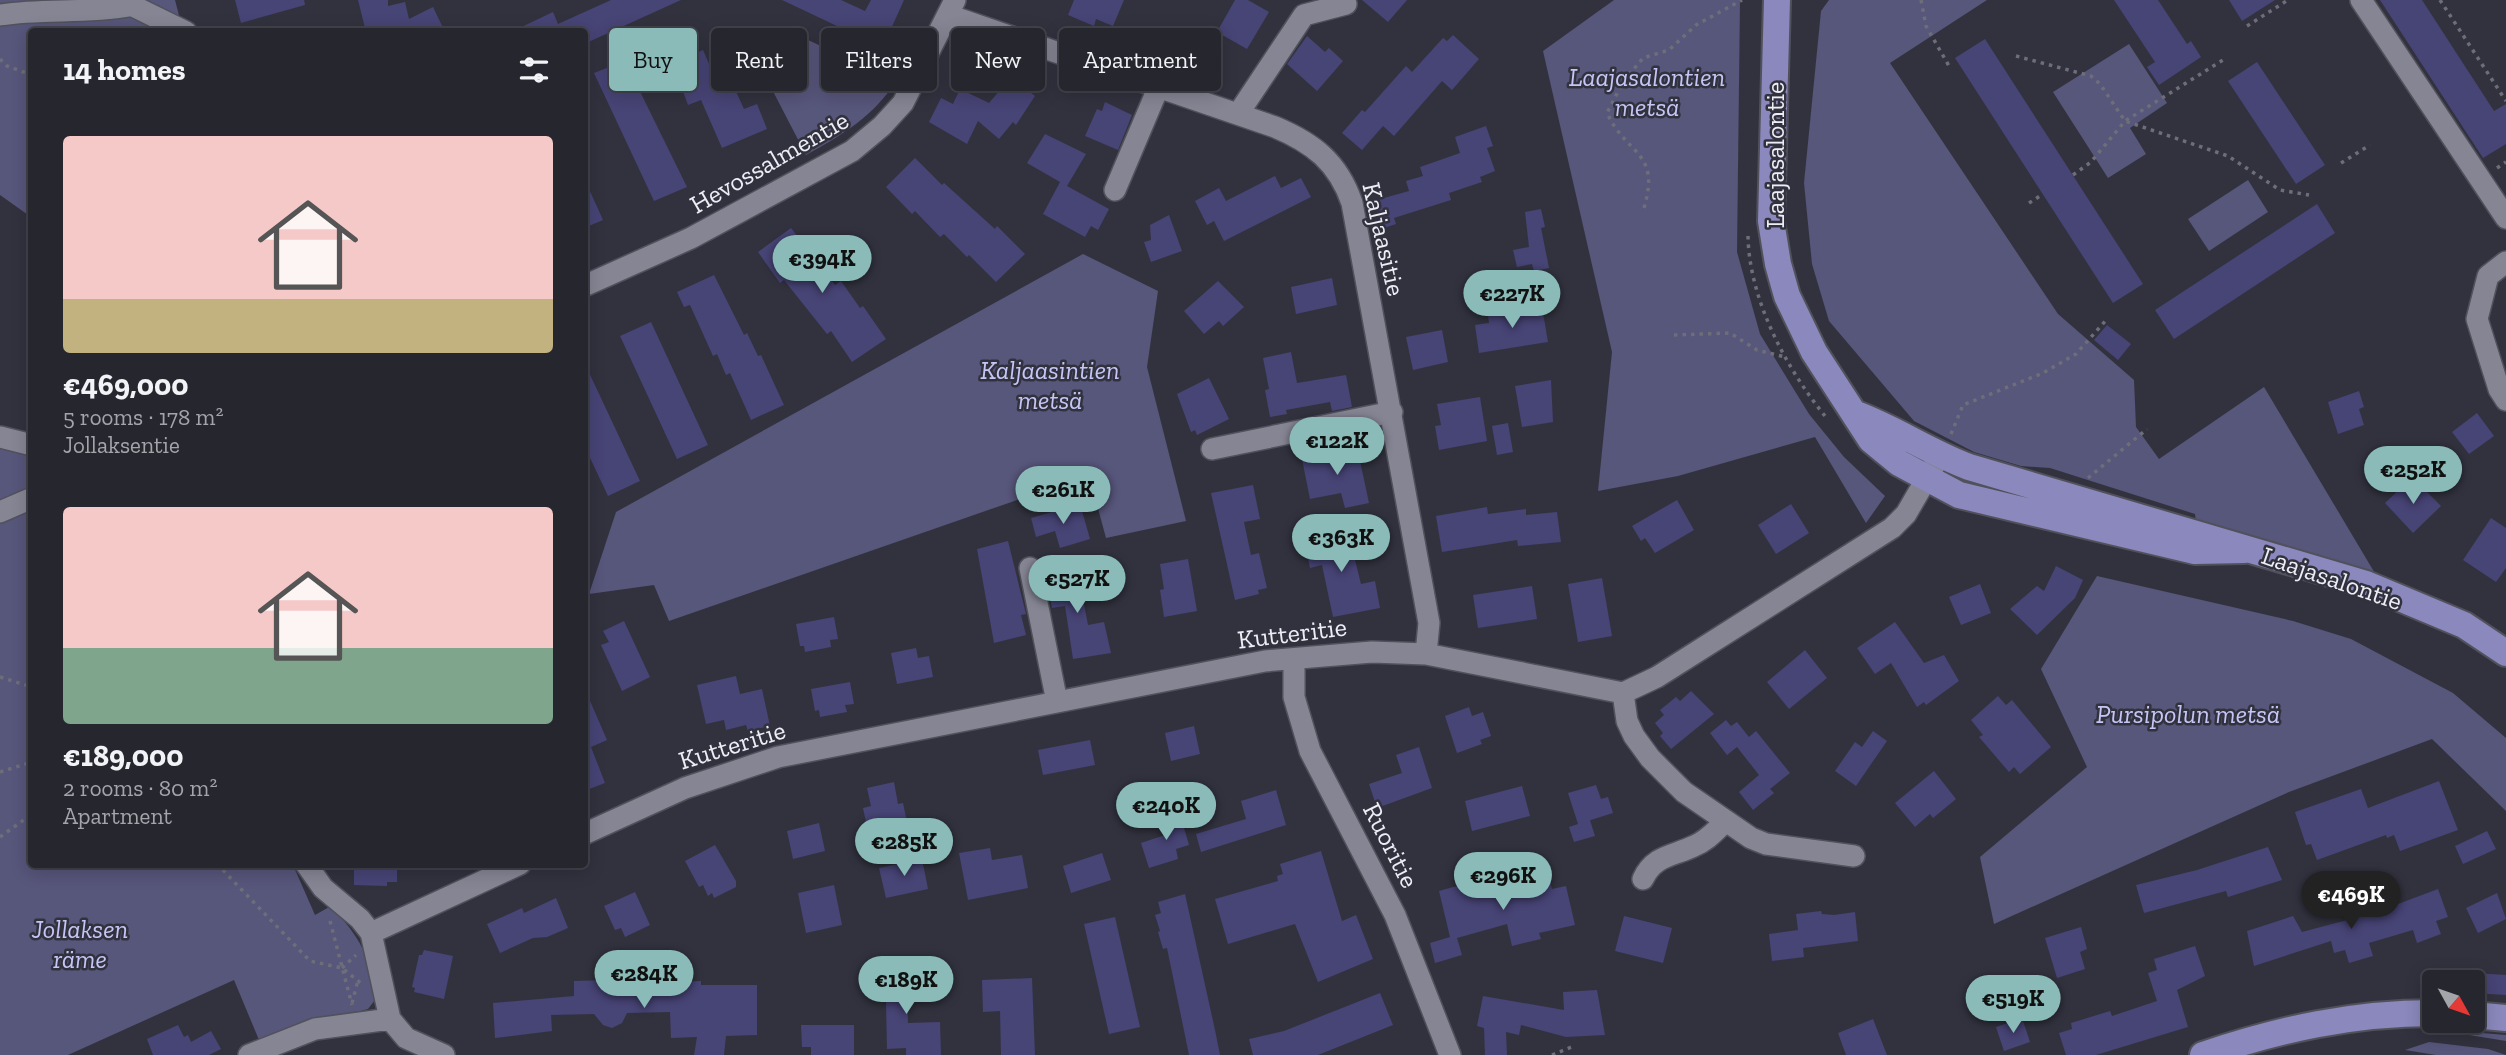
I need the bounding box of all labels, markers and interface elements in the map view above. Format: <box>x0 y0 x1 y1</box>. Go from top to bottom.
chip: Buy <box>609 28 697 91</box>
chip: Rent <box>711 28 807 91</box>
chip: Filters <box>821 28 937 91</box>
chip: New <box>951 28 1045 91</box>
chip: Apartment <box>1059 28 1221 91</box>
icon: filters <box>515 51 553 89</box>
text: 14 homes <box>63 52 186 88</box>
park label: Laajasalontien metsä <box>1569 61 1725 123</box>
street label: Laajasalontie <box>1759 82 1791 228</box>
street label: Hevossalmentie <box>684 104 854 220</box>
street label: Kaljaasitie <box>1355 179 1413 299</box>
icon: home <box>245 182 371 308</box>
pin: €394K <box>773 236 871 295</box>
text: €394K <box>789 244 855 272</box>
pin: €227K <box>1463 270 1561 330</box>
text: €227K <box>1479 279 1545 307</box>
park label: Kaljaasintien metsä <box>980 354 1120 416</box>
text: €469,000 <box>63 367 189 403</box>
text: 5 rooms · 178 m² <box>63 403 223 431</box>
pin: €122K <box>1288 418 1386 477</box>
text: €122K <box>1305 426 1369 454</box>
text: Jollaksentie <box>63 431 180 459</box>
pin: €252K <box>2364 447 2462 506</box>
text: €252K <box>2380 455 2446 483</box>
pin: €261K <box>1014 466 1112 526</box>
text: €261K <box>1031 475 1095 503</box>
pin: €363K <box>1292 514 1390 574</box>
text: €363K <box>1308 523 1374 551</box>
street label: Laajasalontie <box>2257 539 2407 617</box>
icon: home <box>245 553 371 679</box>
pin: €527K <box>1028 556 1126 615</box>
text: €527K <box>1045 564 1109 592</box>
street label: Kutteritie <box>1236 610 1348 656</box>
park label: Pursipolun metsä <box>2096 698 2280 730</box>
street label: Kutteritie <box>675 714 789 776</box>
text: €189,000 <box>63 738 184 774</box>
text: 2 rooms · 80 m² <box>63 774 217 802</box>
pin: €240K <box>1117 782 1215 842</box>
text: €240K <box>1132 791 1200 819</box>
street label: Ruoritie <box>1356 797 1426 893</box>
text: Apartment <box>63 802 172 830</box>
pin: €285K <box>855 818 953 878</box>
text: €285K <box>871 827 937 855</box>
pin: €296K <box>1454 852 1552 912</box>
text: €296K <box>1470 861 1536 889</box>
pin: €469K <box>2302 872 2400 931</box>
text: €469K <box>2318 880 2384 908</box>
park label: Jollaksen räme <box>31 913 128 975</box>
pin: €284K <box>595 950 693 1010</box>
pin: €189K <box>857 956 955 1016</box>
text: €284K <box>611 959 677 987</box>
text: €189K <box>874 965 938 993</box>
north arrow <box>2422 970 2485 1032</box>
map controls <box>2422 970 2485 1033</box>
pin: €519K <box>1964 976 2062 1035</box>
text: €519K <box>1982 984 2044 1012</box>

